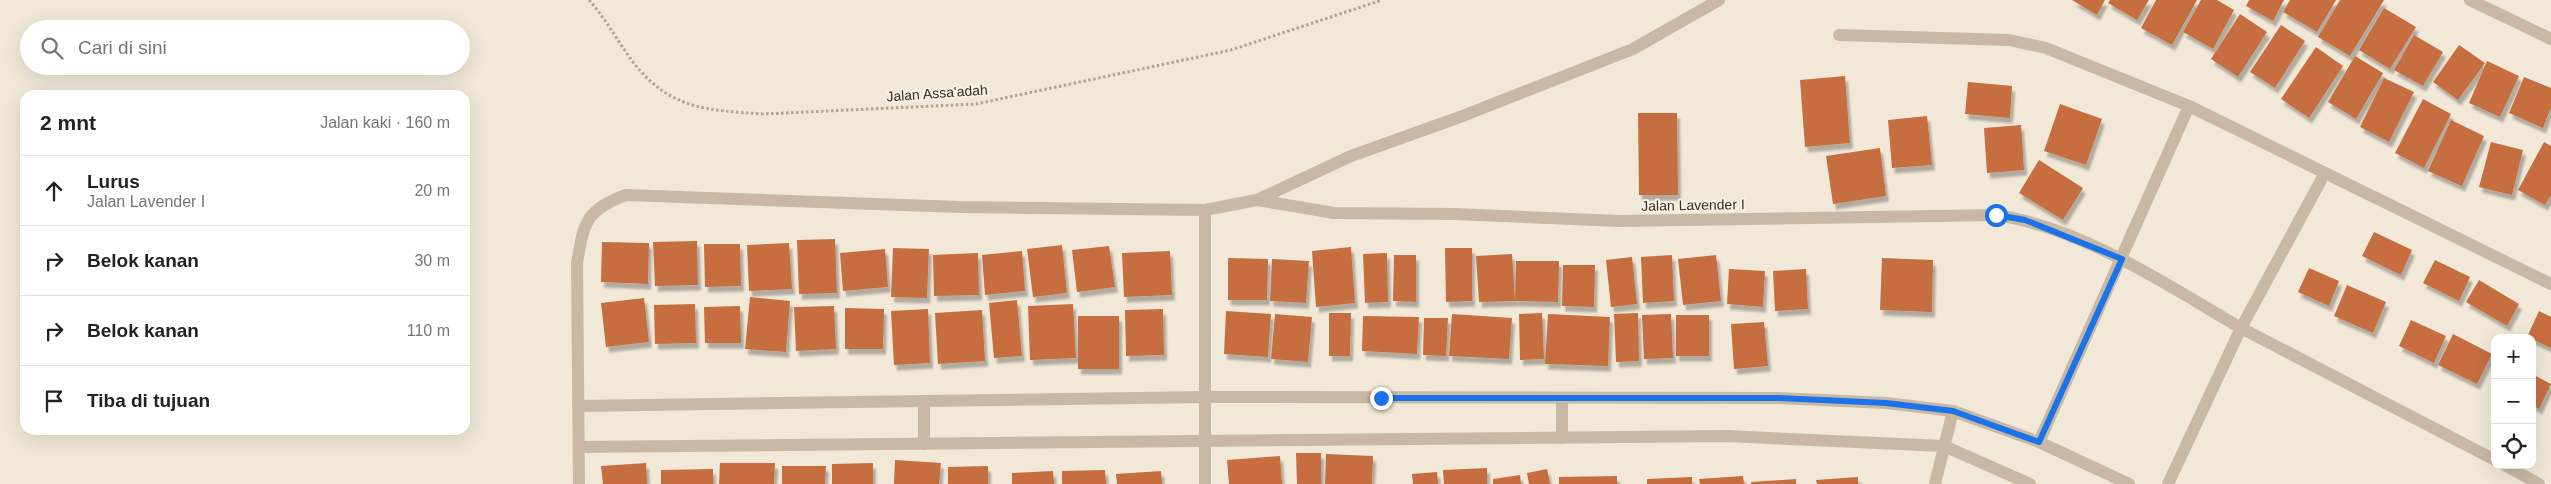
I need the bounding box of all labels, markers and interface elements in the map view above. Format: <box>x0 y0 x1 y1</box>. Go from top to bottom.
search box <box>20 20 470 75</box>
icon: search <box>38 34 66 62</box>
text: Cari di sini <box>78 37 167 58</box>
street label: Jalan Assa'adah <box>886 81 988 105</box>
text: 2 mnt <box>40 111 96 134</box>
text: Jalan kaki · 160 m <box>320 114 450 131</box>
text: Lurus <box>87 171 140 192</box>
icon: ahead <box>40 177 68 205</box>
text: 20 m <box>414 182 450 199</box>
text: Jalan Lavender I <box>87 193 205 210</box>
street label: Jalan Lavender I <box>1641 196 1745 214</box>
route start <box>1985 204 2008 227</box>
icon: right <box>40 247 68 275</box>
text: Belok kanan <box>87 250 199 271</box>
text: 30 m <box>414 252 450 269</box>
icon: right <box>40 317 68 345</box>
text: Belok kanan <box>87 320 199 341</box>
text: 110 m <box>407 322 450 339</box>
map controls <box>2491 334 2536 469</box>
button: + <box>2491 334 2536 379</box>
button: − <box>2491 379 2536 424</box>
icon: arrive <box>40 387 68 415</box>
route end <box>1370 387 1393 410</box>
text: Tiba di tujuan <box>87 390 210 411</box>
button: locate <box>2491 424 2536 469</box>

